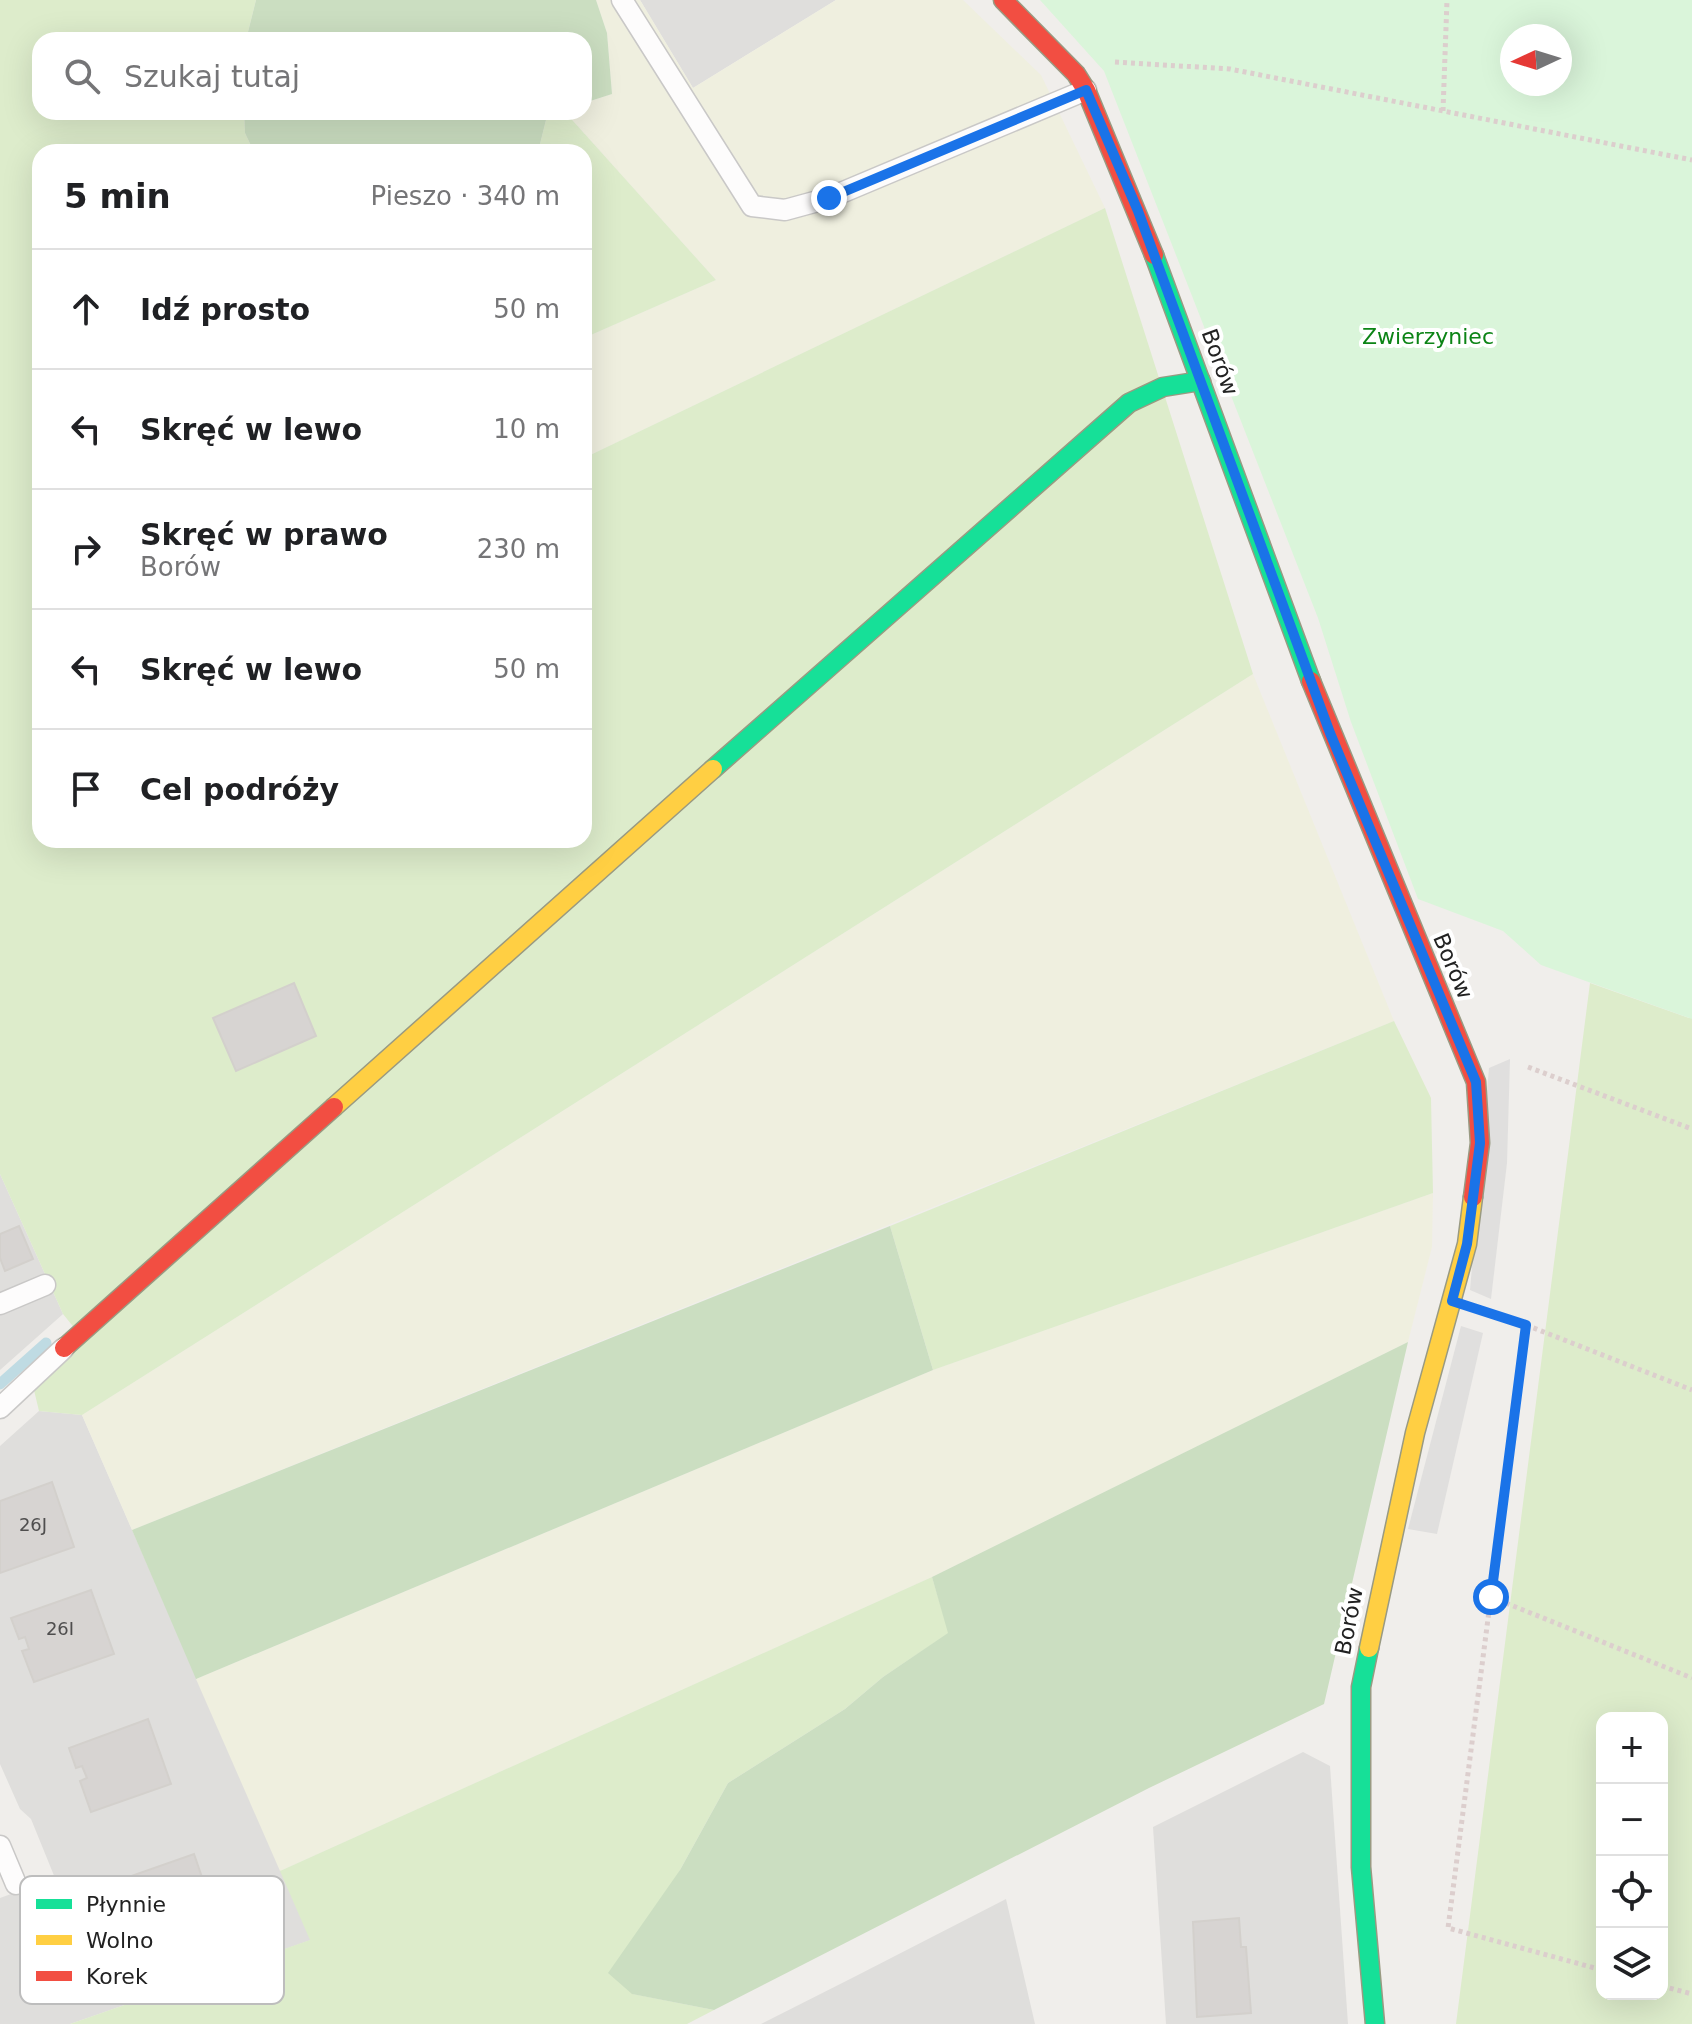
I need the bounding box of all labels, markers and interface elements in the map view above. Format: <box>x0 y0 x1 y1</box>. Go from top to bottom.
north arrow <box>1500 24 1572 96</box>
search box <box>32 32 592 120</box>
icon: search <box>60 54 104 98</box>
text: Szukaj tutaj <box>124 59 300 94</box>
text: 5 min <box>64 176 171 216</box>
route end <box>811 180 847 216</box>
text: Pieszo · 340 m <box>371 181 560 211</box>
icon: ahead <box>64 287 108 331</box>
text: Idź prosto <box>140 292 310 327</box>
text: 50 m <box>493 294 560 324</box>
park label: Zwierzyniec <box>1362 324 1494 349</box>
street label: Borów <box>1197 326 1243 398</box>
icon: left <box>64 407 108 451</box>
text: Skręć w lewo <box>140 412 362 447</box>
text: 10 m <box>493 414 560 444</box>
text: Skręć w prawo <box>140 517 388 552</box>
icon: right <box>64 527 108 571</box>
text: 230 m <box>477 534 560 564</box>
text: Borów <box>140 552 221 582</box>
icon: left <box>64 647 108 691</box>
text: Skręć w lewo <box>140 652 362 687</box>
text: 50 m <box>493 654 560 684</box>
icon: arrive <box>64 767 108 811</box>
text: Cel podróży <box>140 772 339 807</box>
street label: Borów <box>1428 930 1478 1002</box>
house number: 26J <box>19 1514 47 1535</box>
route start <box>1473 1579 1509 1615</box>
street label: Borów <box>1330 1585 1368 1657</box>
house number: 26I <box>46 1618 74 1639</box>
map controls <box>1596 1712 1668 2000</box>
button: + <box>1596 1712 1668 1784</box>
button: − <box>1596 1784 1668 1856</box>
button: locate <box>1596 1856 1668 1928</box>
legend <box>20 1876 284 2004</box>
text: Płynnie <box>86 1892 166 1917</box>
text: Wolno <box>86 1928 153 1953</box>
button: layers <box>1596 1928 1668 2000</box>
text: Korek <box>86 1964 148 1989</box>

